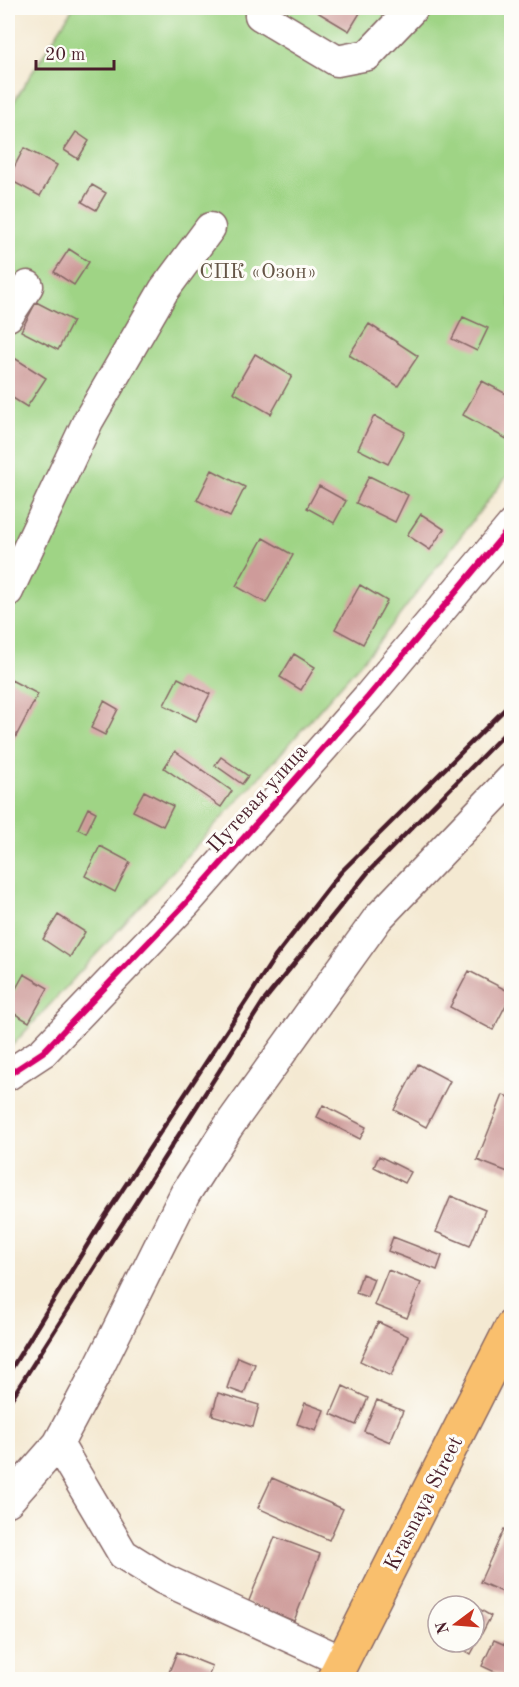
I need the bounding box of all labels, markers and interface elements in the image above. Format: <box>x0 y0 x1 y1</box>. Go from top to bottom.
scale bar <box>36 33 114 71</box>
text: 20 m <box>45 46 85 64</box>
park label: СПК «Озон» <box>199 262 317 283</box>
street label: Путевая улица <box>204 741 312 857</box>
street label: Krasnaya Street <box>381 1433 467 1574</box>
north arrow <box>426 1594 486 1654</box>
text: N <box>434 1619 453 1636</box>

